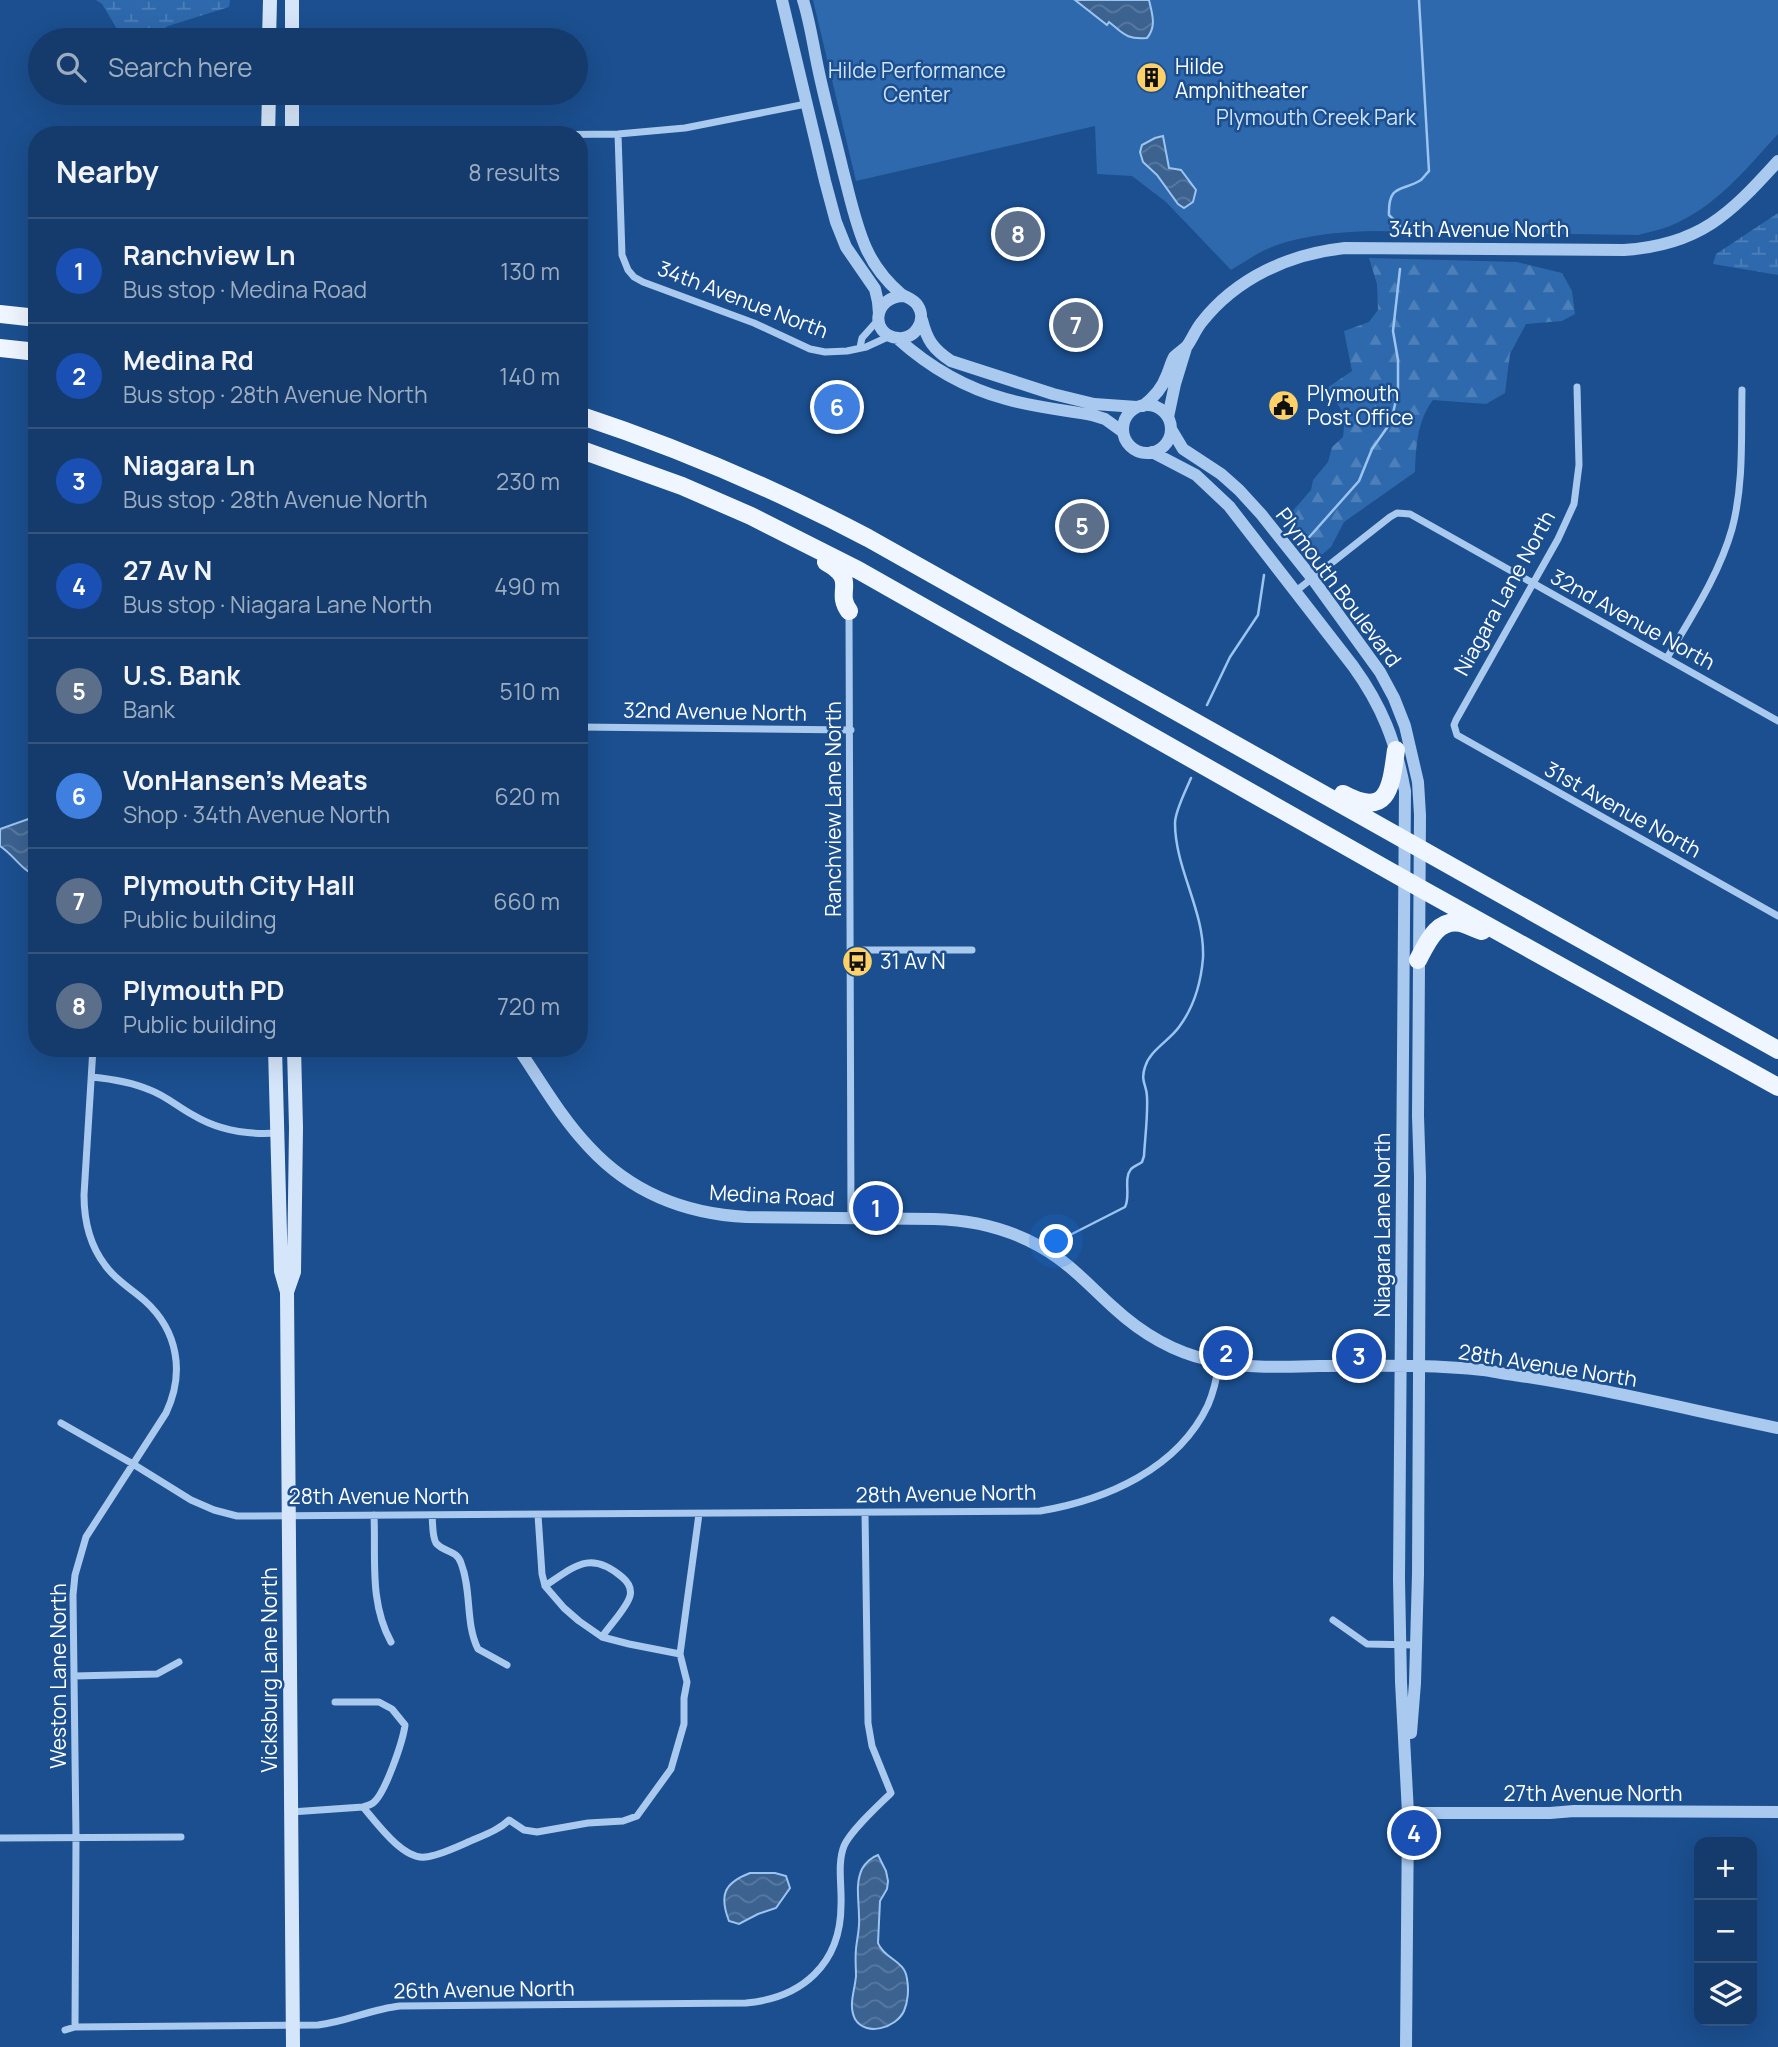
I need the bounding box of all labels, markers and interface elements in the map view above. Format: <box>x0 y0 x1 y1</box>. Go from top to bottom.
search box <box>28 28 588 105</box>
icon: search <box>52 48 90 86</box>
text: Search here <box>108 49 253 85</box>
place label: Hilde Amphitheater <box>1175 52 1309 104</box>
park label: Hilde Performance Center <box>828 56 1006 108</box>
building icon: Hilde Amphitheater <box>1135 61 1169 95</box>
park label: Plymouth Creek Park <box>1216 103 1416 131</box>
text: Nearby <box>56 151 159 192</box>
text: 8 results <box>468 156 560 188</box>
pin: 8 <box>995 208 1041 260</box>
street label: 34th Avenue North <box>1389 215 1569 243</box>
text: Ranchview Ln <box>123 237 295 273</box>
street label: 34th Avenue North <box>654 254 832 344</box>
text: 1 <box>74 255 84 287</box>
text: 130 m <box>500 255 560 287</box>
text: Bus stop · Medina Road <box>123 273 367 305</box>
pin: 7 <box>1053 299 1099 351</box>
text: Medina Rd <box>123 342 254 378</box>
text: 2 <box>72 360 86 392</box>
text: 140 m <box>499 360 560 392</box>
text: Bus stop · 28th Avenue North <box>123 378 428 410</box>
place label: Plymouth Post Office <box>1307 379 1413 431</box>
pin: 6 <box>814 381 860 433</box>
public building icon: Plymouth Post Office <box>1267 388 1301 422</box>
text: Niagara Ln <box>123 447 255 483</box>
text: 3 <box>72 465 86 497</box>
text: 230 m <box>496 465 560 497</box>
text: Bus stop · 28th Avenue North <box>123 483 428 515</box>
pin: 5 <box>1059 500 1105 552</box>
street label: Plymouth Boulevard <box>1270 502 1408 672</box>
street label: Niagara Lane North <box>1447 505 1561 681</box>
text: 27 Av N <box>123 552 212 588</box>
street label: 32nd Avenue North <box>1546 562 1720 676</box>
text: 4 <box>72 570 86 602</box>
text: 490 m <box>494 570 560 602</box>
text: Bus stop · Niagara Lane North <box>123 588 432 620</box>
text: U.S. Bank <box>123 657 240 693</box>
text: 5 <box>72 675 86 707</box>
text: 510 m <box>500 675 560 707</box>
text: Bank <box>123 693 175 725</box>
street label: 32nd Avenue North <box>623 695 807 727</box>
street label: Ranchview Lane North <box>819 701 847 917</box>
street label: 31st Avenue North <box>1540 754 1706 864</box>
text: VonHansen's Meats <box>123 762 368 798</box>
text: 6 <box>72 780 86 812</box>
text: 620 m <box>494 780 560 812</box>
text: Shop · 34th Avenue North <box>123 798 390 830</box>
text: Plymouth City Hall <box>123 867 355 903</box>
text: 7 <box>73 885 85 917</box>
text: 660 m <box>493 885 560 917</box>
text: Public building <box>123 903 277 935</box>
bus stop icon: 31 Av N <box>840 944 874 978</box>
place label: 31 Av N <box>880 947 946 975</box>
text: Plymouth PD <box>123 972 284 1008</box>
text: 8 <box>72 990 86 1022</box>
text: 720 m <box>497 990 560 1022</box>
text: Public building <box>123 1008 277 1040</box>
street label: Niagara Lane North <box>1368 1133 1396 1317</box>
street label: Medina Road <box>709 1178 835 1212</box>
pin: 1 <box>853 1182 899 1234</box>
your location <box>1039 1224 1073 1258</box>
pin: 2 <box>1203 1327 1249 1379</box>
pin: 3 <box>1336 1330 1382 1382</box>
street label: 28th Avenue North <box>1457 1337 1639 1393</box>
street label: 28th Avenue North <box>855 1477 1037 1509</box>
street label: 28th Avenue North <box>289 1482 469 1510</box>
street label: Vicksburg Lane North <box>255 1567 283 1773</box>
street label: Weston Lane North <box>44 1583 72 1769</box>
street label: 27th Avenue North <box>1504 1779 1682 1807</box>
pin: 4 <box>1391 1807 1437 1859</box>
map controls <box>1694 1837 1757 2026</box>
button: + <box>1694 1837 1757 1900</box>
button: − <box>1694 1900 1757 1963</box>
button: layers <box>1694 1963 1757 2026</box>
street label: 26th Avenue North <box>393 1973 575 2005</box>

